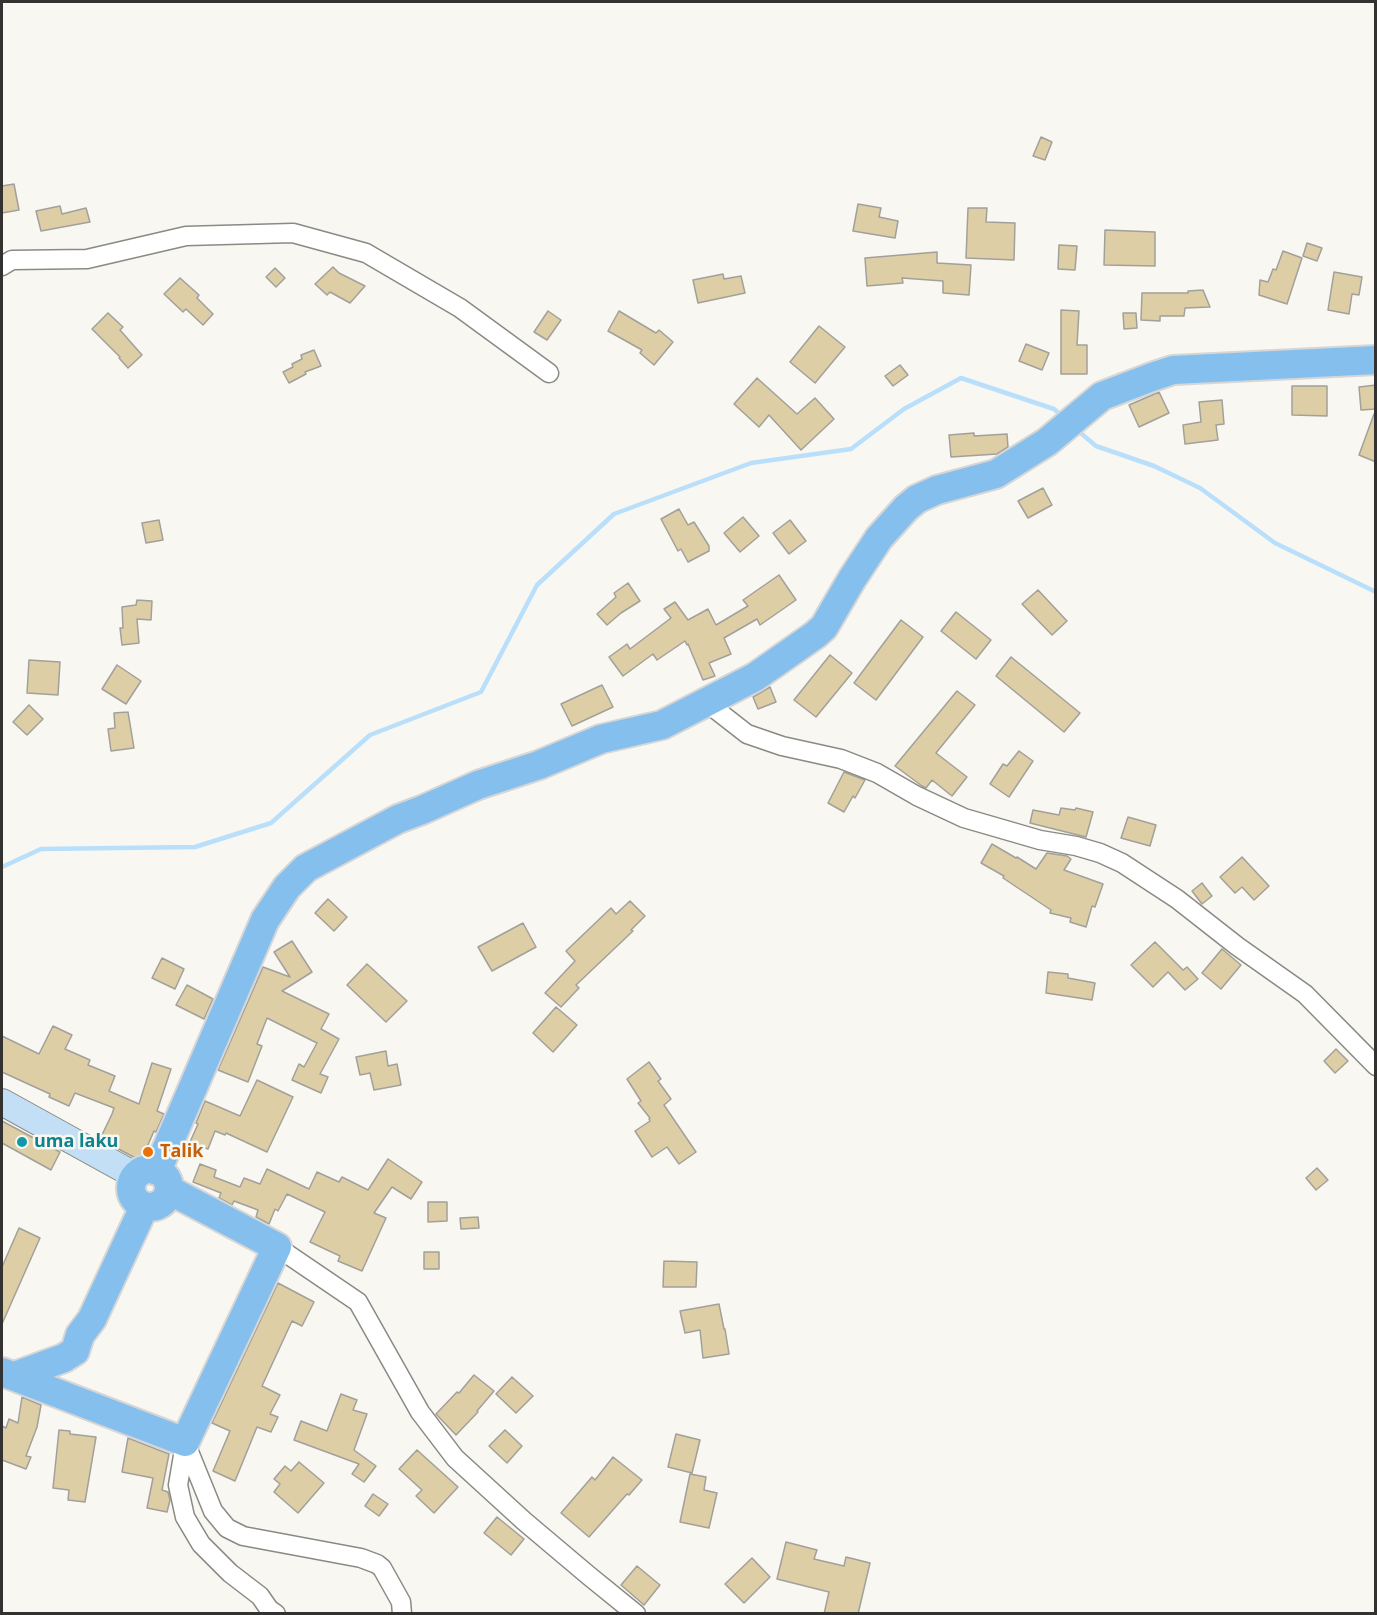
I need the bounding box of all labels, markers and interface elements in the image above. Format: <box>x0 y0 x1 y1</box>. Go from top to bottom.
place label: uma laku <box>34 1131 118 1153</box>
marker: uma laku <box>15 1135 29 1149</box>
place label: Talik <box>160 1141 203 1163</box>
marker: Talik <box>141 1145 155 1159</box>

